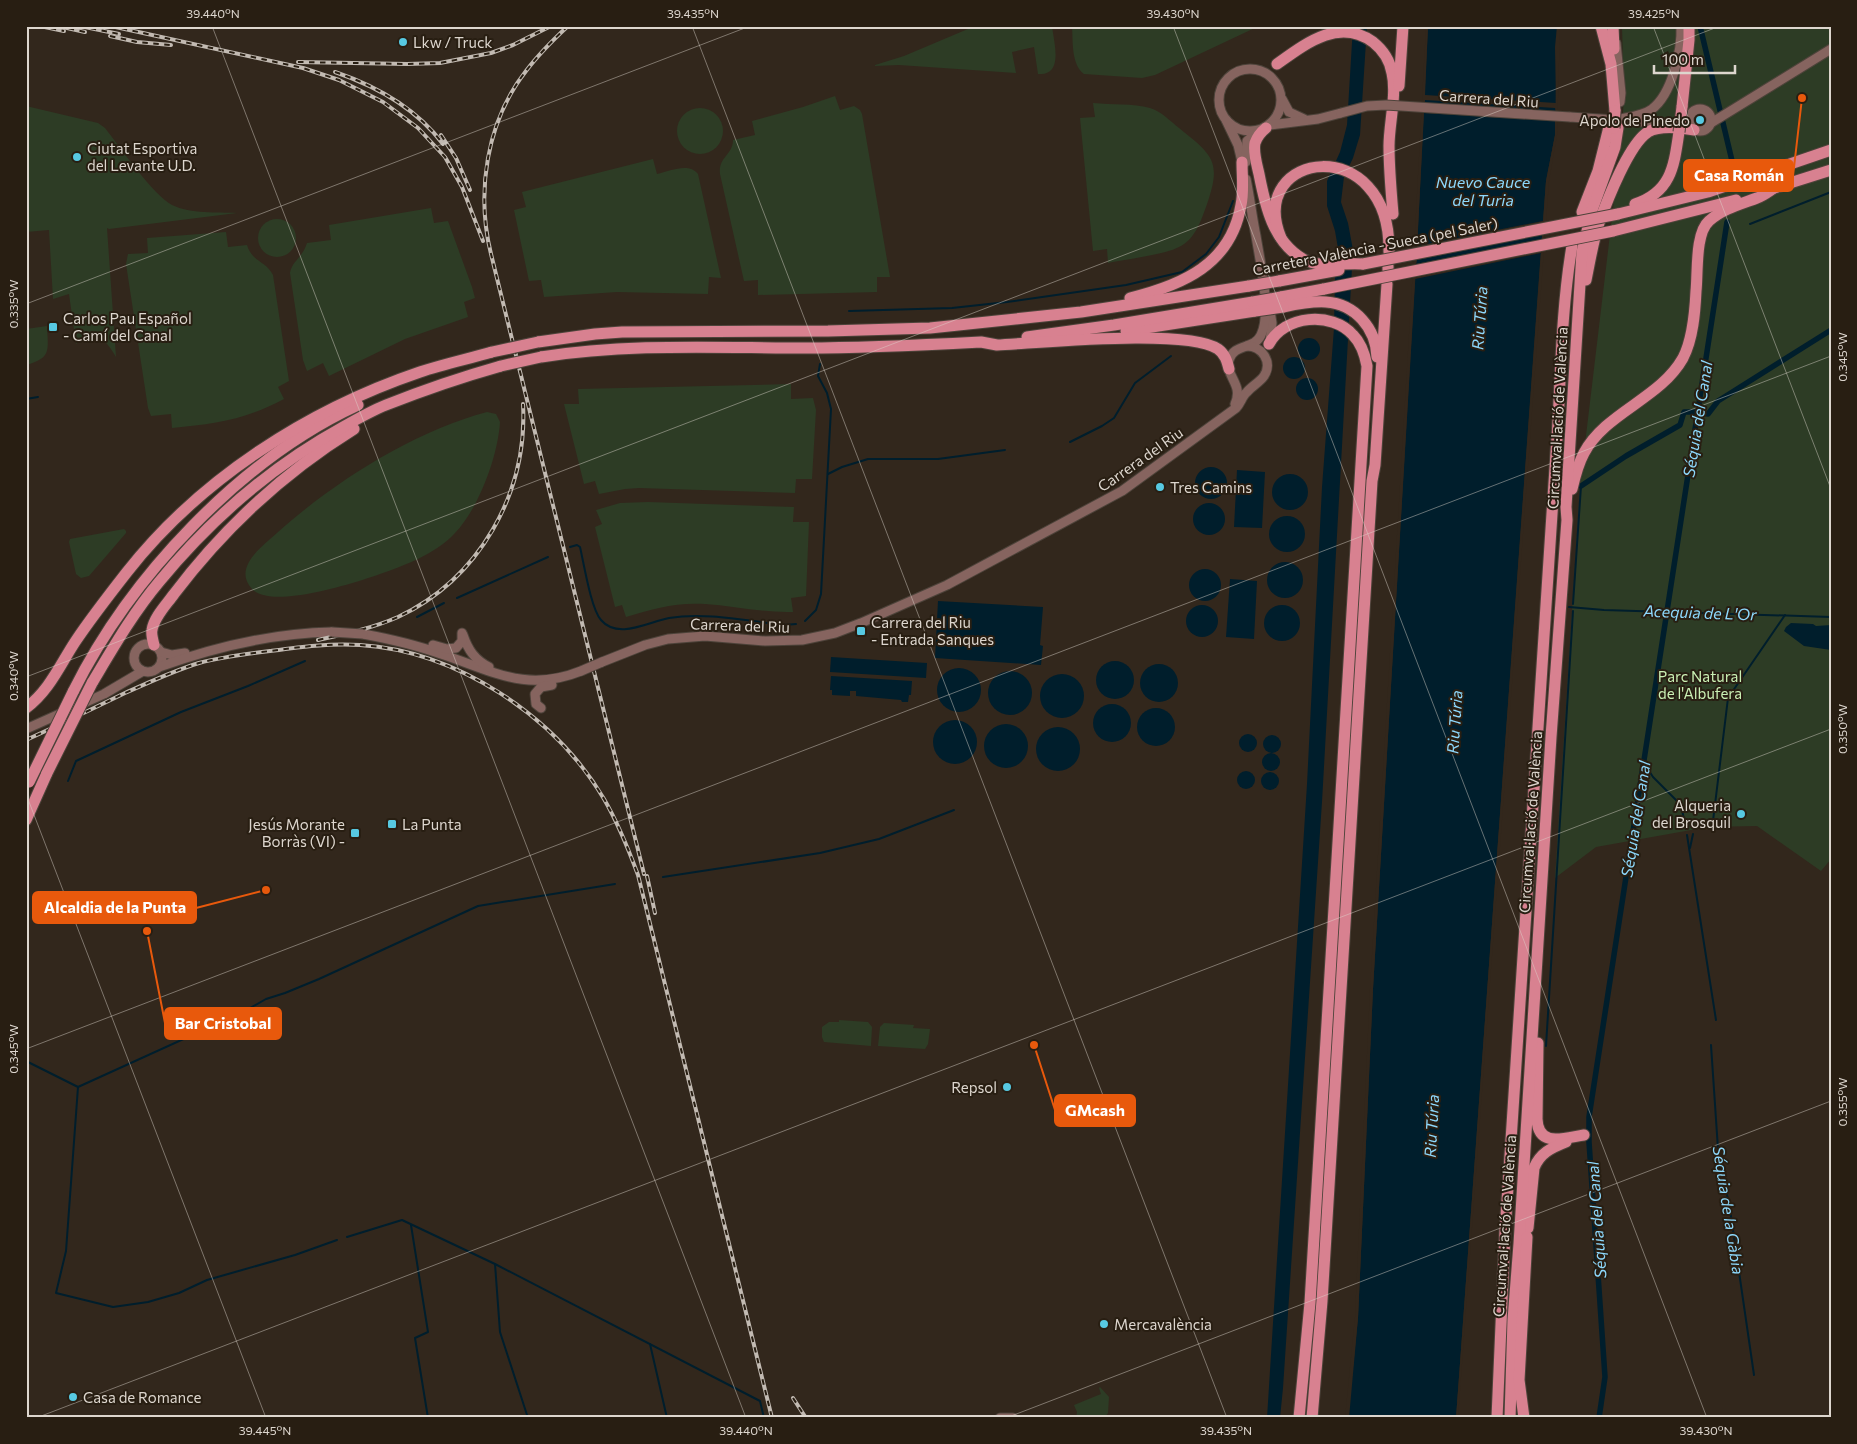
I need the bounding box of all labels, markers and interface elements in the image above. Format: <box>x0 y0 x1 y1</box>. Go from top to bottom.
text: 39.440°N <box>186 6 240 20</box>
text: 39.435°N <box>667 6 719 20</box>
text: 39.430°N <box>1146 6 1200 20</box>
text: 39.425°N <box>1628 6 1680 20</box>
place label: Lkw / Truck <box>413 33 492 51</box>
marker: Lkw / Truck <box>397 36 409 48</box>
scale bar <box>1654 42 1736 74</box>
text: 100 m <box>1662 50 1704 68</box>
street label: Carrera del Riu <box>1439 86 1539 110</box>
place label: Apolo de Pinedo <box>1579 111 1690 129</box>
marker: Apolo de Pinedo <box>1694 114 1706 126</box>
place label: Ciutat Esportiva del Levante U.D. <box>87 139 197 174</box>
marker: Ciutat Esportiva del Levante U.D. <box>71 151 83 163</box>
callout: Casa Román <box>1684 160 1793 191</box>
text: Casa Román <box>1694 165 1784 184</box>
water label: Nuevo Cauce del Turia <box>1436 172 1531 209</box>
street label: Carretera València - Sueca (pel Saler) <box>1251 213 1499 279</box>
text: 0.335°W <box>6 280 20 328</box>
water label: Riu Túria <box>1467 286 1491 350</box>
place label: Carlos Pau Español - Camí del Canal <box>63 309 192 344</box>
marker: Carlos Pau Español - Camí del Canal <box>47 321 59 333</box>
street label: Circumval·lació de València <box>1543 326 1571 510</box>
text: 0.345°W <box>1835 332 1849 382</box>
water label: Séquia del Canal <box>1678 359 1716 478</box>
street label: Carrera del Riu <box>1094 423 1186 495</box>
place label: Tres Camins <box>1170 478 1252 496</box>
marker: Tres Camins <box>1154 481 1166 493</box>
water label: Acequia de L'Or <box>1642 600 1757 623</box>
place label: Carrera del Riu - Entrada Sanques <box>871 613 994 648</box>
street label: Carrera del Riu <box>690 614 790 636</box>
marker: Carrera del Riu - Entrada Sanques <box>855 625 867 637</box>
text: 0.340°W <box>6 651 20 701</box>
park label: Parc Natural de l'Albufera <box>1658 667 1742 702</box>
water label: Riu Túria <box>1442 690 1466 754</box>
text: 0.350°W <box>1835 704 1849 754</box>
street label: Circumval·lació de València <box>1515 730 1545 914</box>
water label: Séquia del Canal <box>1616 759 1654 878</box>
place label: Alqueria del Brosquil <box>1652 796 1731 831</box>
marker: Alqueria del Brosquil <box>1735 808 1747 820</box>
place label: Jesús Morante Borràs (VI) - <box>248 815 345 850</box>
place label: La Punta <box>402 815 462 833</box>
marker: La Punta <box>386 818 398 830</box>
marker: Jesús Morante Borràs (VI) - <box>349 827 361 839</box>
callout: Alcaldia de la Punta <box>33 892 196 923</box>
text: Alcaldia de la Punta <box>44 897 186 916</box>
callout: Bar Cristobal <box>165 1008 281 1039</box>
text: Bar Cristobal <box>175 1013 271 1032</box>
text: 0.345°W <box>6 1024 20 1074</box>
place label: Repsol <box>951 1078 997 1096</box>
text: 0.355°W <box>1835 1078 1849 1126</box>
marker: Repsol <box>1001 1081 1013 1093</box>
water label: Riu Túria <box>1420 1094 1442 1158</box>
callout: GMcash <box>1055 1095 1135 1126</box>
text: GMcash <box>1065 1100 1125 1119</box>
street label: Circumval·lació de València <box>1489 1134 1519 1318</box>
water label: Séquia de la Gàbia <box>1709 1144 1749 1276</box>
water label: Séquia del Canal <box>1582 1160 1610 1279</box>
place label: Mercavalència <box>1114 1315 1212 1333</box>
marker: Mercavalència <box>1098 1318 1110 1330</box>
place label: Casa de Romance <box>83 1388 202 1406</box>
marker: Casa de Romance <box>67 1391 79 1403</box>
text: 39.445°N <box>239 1423 291 1437</box>
text: 39.440°N <box>719 1423 773 1437</box>
text: 39.435°N <box>1200 1423 1252 1437</box>
text: 39.430°N <box>1679 1423 1733 1437</box>

